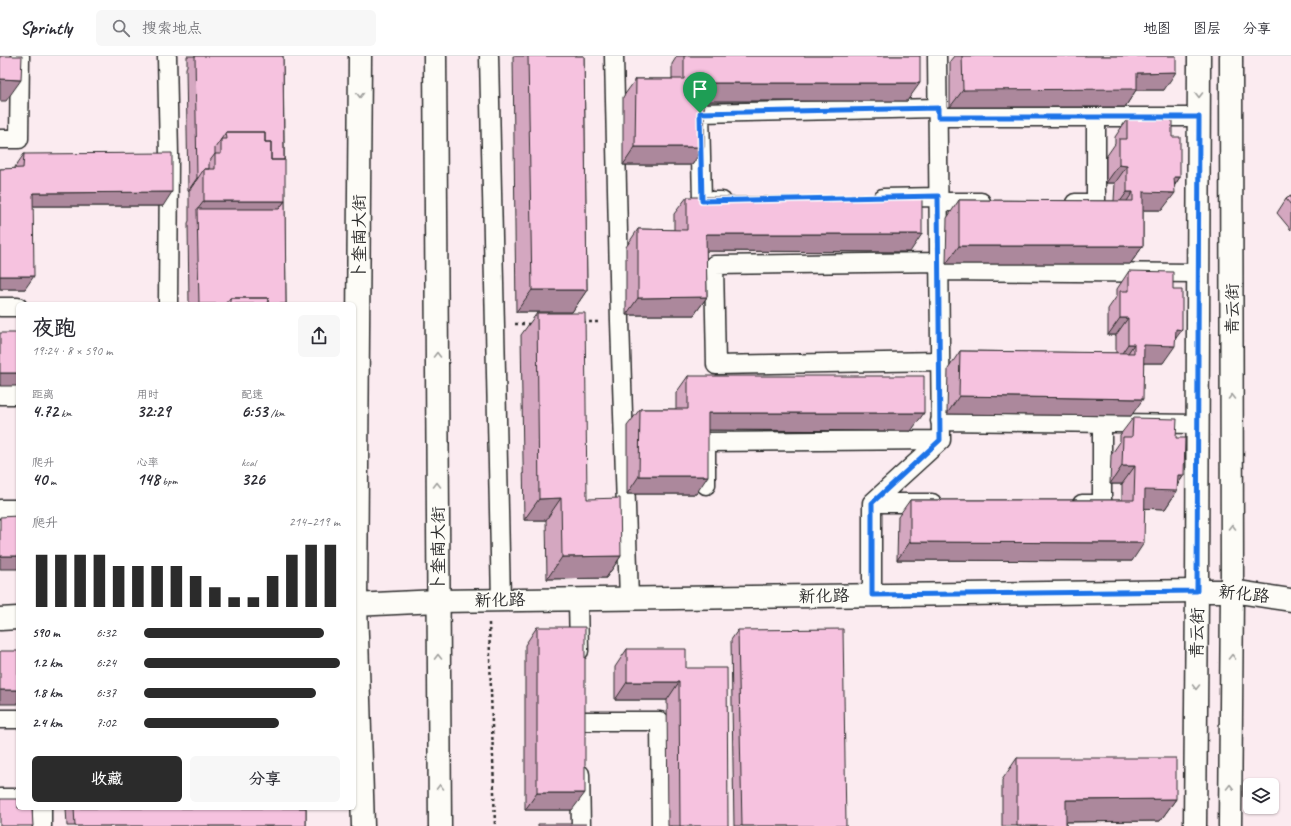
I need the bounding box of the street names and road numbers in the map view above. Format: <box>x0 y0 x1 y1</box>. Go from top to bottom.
street label: 卜奎南大街 <box>349 195 370 280</box>
street label: 青云街 <box>1222 284 1243 335</box>
street label: 卜奎南大街 <box>428 507 449 592</box>
street label: 新化路 <box>1218 581 1270 607</box>
street label: 新化路 <box>798 585 850 607</box>
street label: 新化路 <box>474 589 526 611</box>
street label: 青云街 <box>1186 607 1208 659</box>

